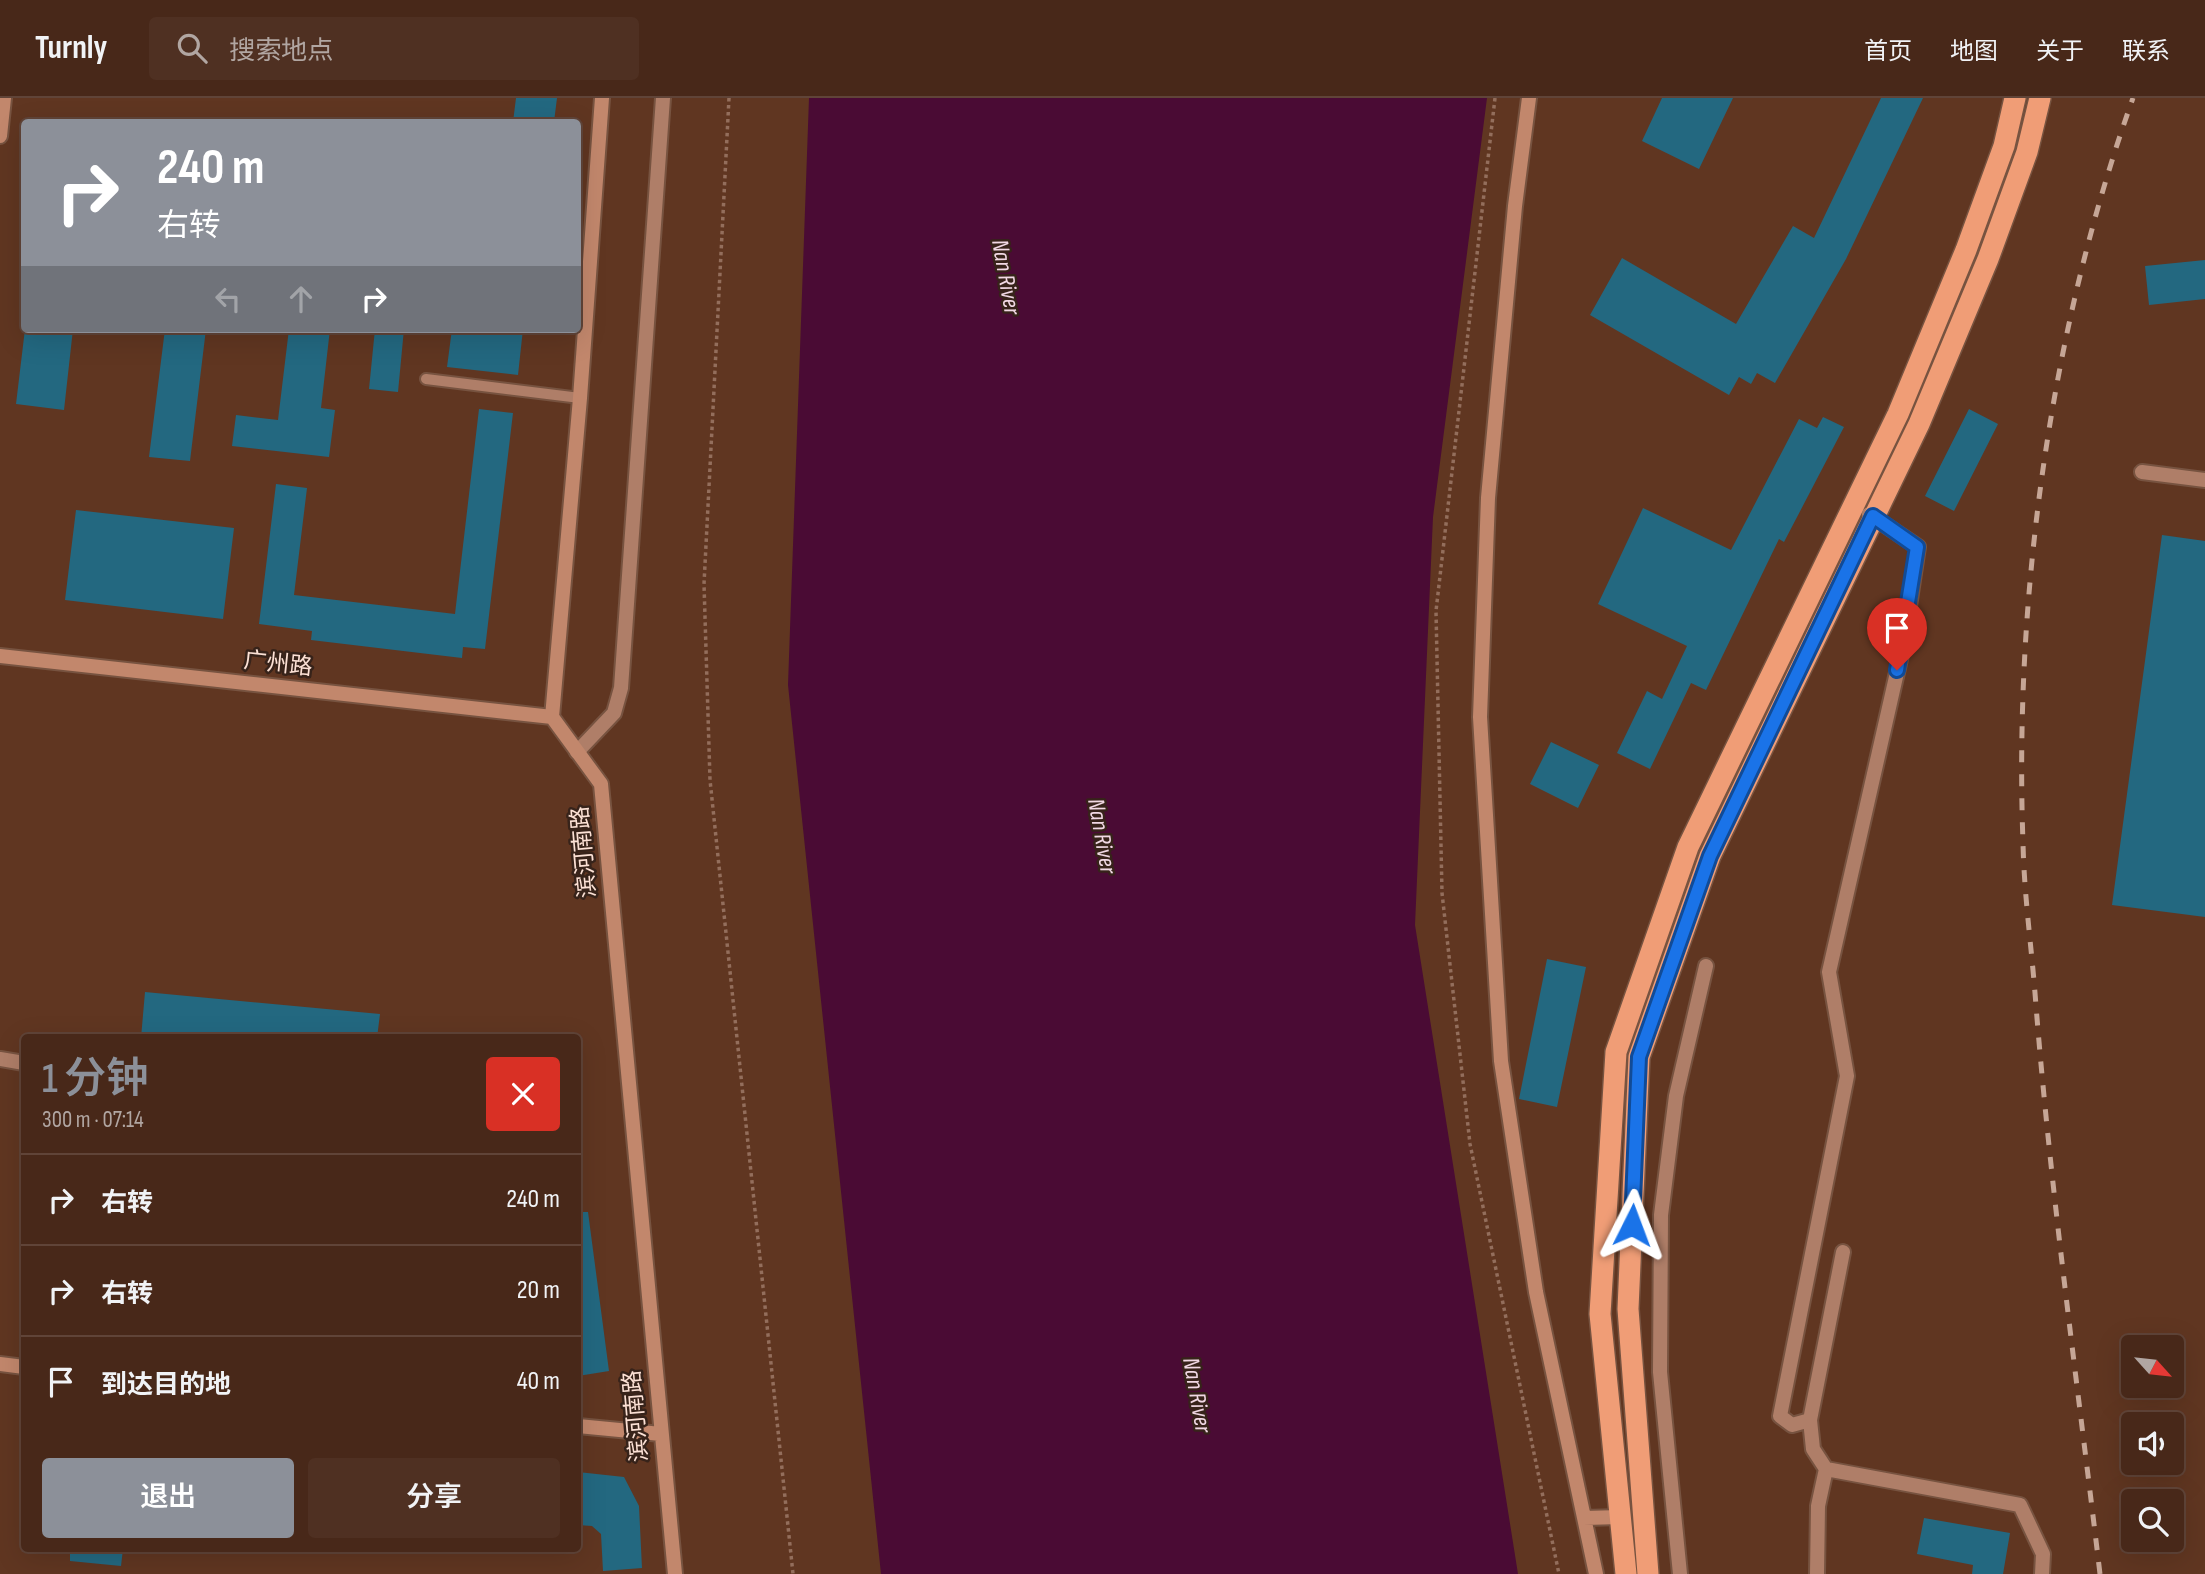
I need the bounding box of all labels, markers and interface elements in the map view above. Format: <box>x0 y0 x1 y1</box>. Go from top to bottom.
search box <box>149 17 639 80</box>
text: Turnly <box>35 28 107 68</box>
icon: search <box>173 29 211 67</box>
text: 搜索地点 <box>229 36 333 67</box>
text: 首页 <box>1864 37 1912 66</box>
text: 地图 <box>1950 37 1998 66</box>
text: 关于 <box>2036 37 2084 66</box>
text: 联系 <box>2122 37 2170 66</box>
text: 240 m <box>157 139 265 198</box>
icon: right <box>42 147 133 238</box>
text: 右转 <box>157 207 221 246</box>
water label: Nan River <box>985 237 1027 318</box>
icon: left <box>209 280 247 318</box>
icon: ahead <box>282 280 320 318</box>
icon: right <box>355 280 393 318</box>
pin <box>1867 598 1927 670</box>
icon: arrive <box>1878 609 1916 647</box>
street label: 广州路 <box>242 646 314 682</box>
water label: Nan River <box>1081 796 1123 877</box>
street label: 滨河南路 <box>566 805 602 899</box>
text: 1 分钟 <box>42 1054 148 1105</box>
button: close <box>486 1057 560 1131</box>
text: 300 m · 07:14 <box>42 1106 144 1134</box>
icon: right <box>42 1181 80 1219</box>
text: 240 m <box>506 1184 560 1215</box>
text: 右转 <box>101 1188 153 1219</box>
position arrow <box>1595 1188 1669 1262</box>
icon: right <box>42 1272 80 1310</box>
text: 20 m <box>517 1275 560 1306</box>
text: 右转 <box>101 1279 153 1310</box>
north arrow <box>2121 1335 2184 1398</box>
map controls <box>2121 1335 2184 1552</box>
water label: Nan River <box>1176 1355 1218 1436</box>
icon: arrive <box>42 1363 80 1401</box>
text: 40 m <box>517 1366 560 1397</box>
street label: 滨河南路 <box>618 1369 654 1463</box>
text: 到达目的地 <box>101 1370 231 1401</box>
button: sound <box>2121 1412 2184 1475</box>
button: 退出 <box>42 1458 294 1538</box>
button: 分享 <box>308 1458 560 1538</box>
button: search <box>2121 1489 2184 1552</box>

